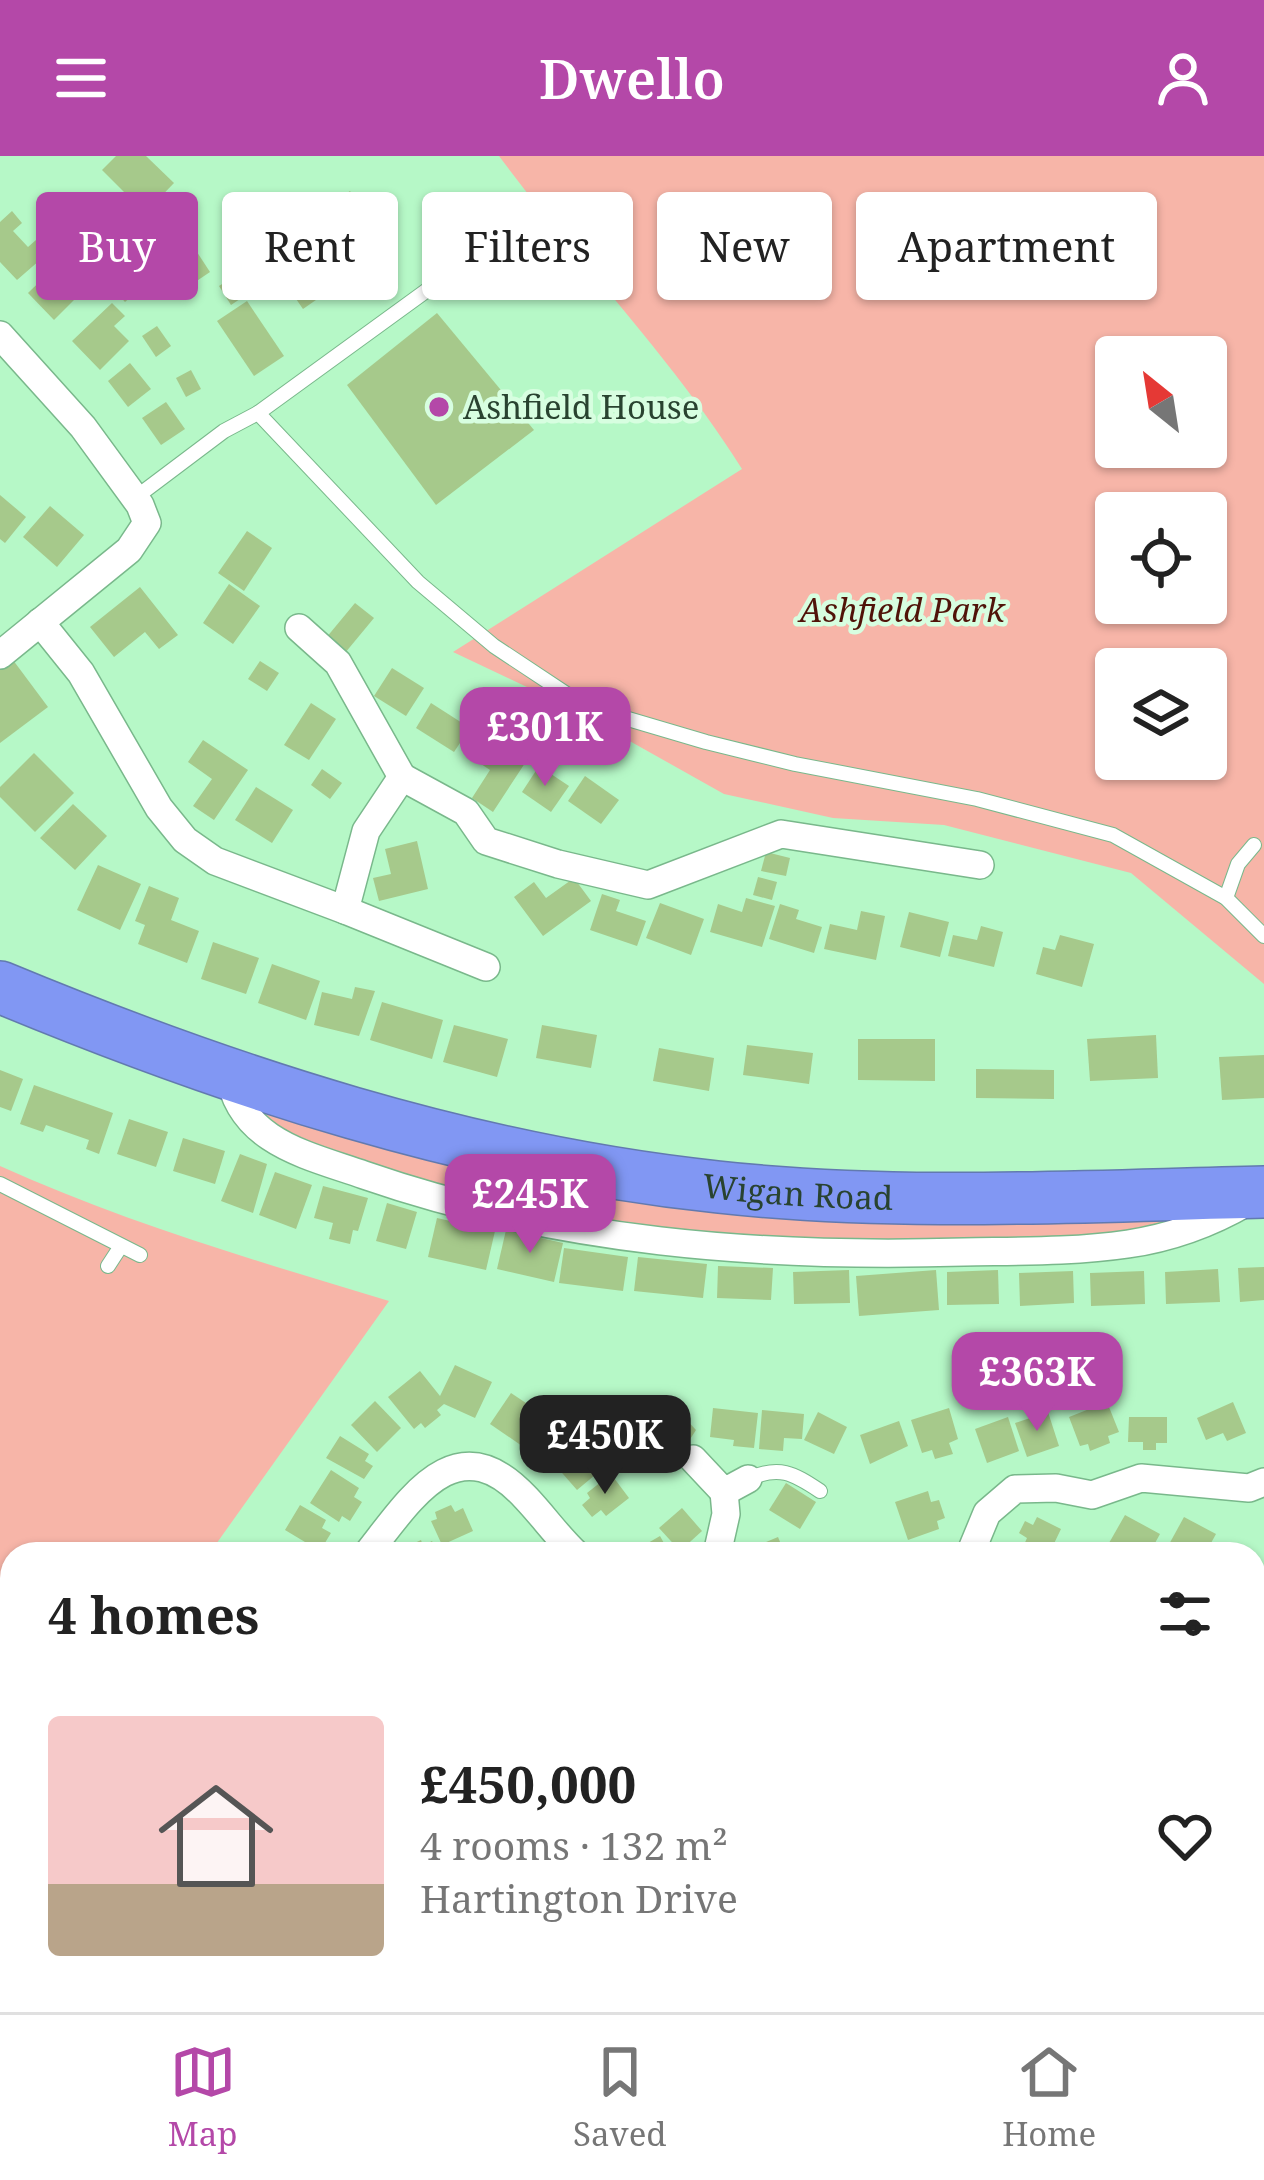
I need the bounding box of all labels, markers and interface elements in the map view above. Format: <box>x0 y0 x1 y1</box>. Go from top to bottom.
text: Dwello <box>539 41 725 115</box>
icon: menu <box>48 45 114 111</box>
icon: person <box>1150 45 1216 111</box>
chip: Buy <box>36 192 198 300</box>
chip: Rent <box>222 192 398 300</box>
chip: Filters <box>422 192 633 300</box>
chip: New <box>657 192 832 300</box>
chip: Apartment <box>856 192 1157 300</box>
north arrow <box>1095 336 1227 468</box>
map controls <box>1095 336 1227 780</box>
place label: Ashfield House <box>463 384 699 429</box>
marker: Ashfield House <box>426 394 452 420</box>
button: locate <box>1095 492 1227 624</box>
park label: Ashfield Park <box>797 587 1006 632</box>
button: layers <box>1095 648 1227 780</box>
pin: £301K <box>461 687 629 789</box>
text: £301K <box>487 699 603 752</box>
pin: £245K <box>446 1154 614 1256</box>
street label: Wigan Road <box>700 1162 894 1220</box>
text: £245K <box>472 1166 588 1219</box>
pin: £363K <box>953 1332 1121 1434</box>
text: £363K <box>979 1344 1095 1397</box>
pin: £450K <box>521 1395 689 1497</box>
text: £450K <box>547 1407 663 1460</box>
text: 4 homes <box>48 1579 259 1649</box>
icon: filters <box>1152 1581 1218 1647</box>
text: £450,000 <box>420 1748 636 1818</box>
icon: home <box>144 1764 288 1908</box>
icon: heart <box>1152 1803 1218 1869</box>
text: 4 rooms · 132 m² <box>420 1818 728 1871</box>
text: Hartington Drive <box>420 1871 738 1924</box>
tab: Map <box>168 2039 238 2156</box>
tab: Saved <box>573 2039 667 2156</box>
tab: Home <box>1002 2039 1096 2156</box>

